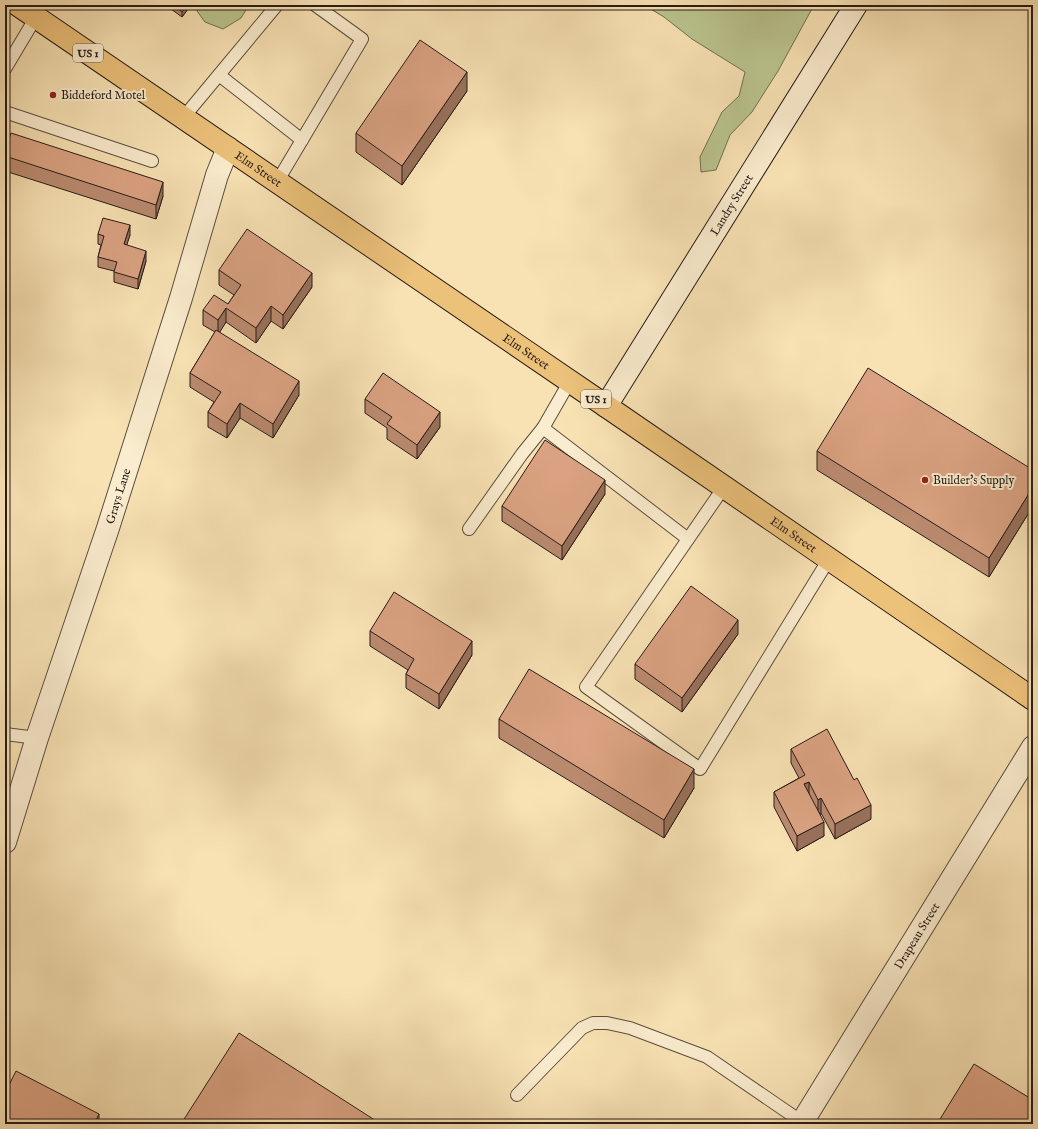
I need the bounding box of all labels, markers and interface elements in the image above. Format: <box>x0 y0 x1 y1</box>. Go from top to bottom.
road number: US 1 <box>73 44 103 62</box>
place label: Biddeford Motel <box>61 88 146 103</box>
marker: Biddeford Motel <box>48 90 58 100</box>
street label: Elm Street <box>232 148 284 191</box>
street label: Landry Street <box>707 172 757 239</box>
street label: Elm Street <box>500 331 552 373</box>
road number: US 1 <box>581 390 611 408</box>
street label: Grays Lane <box>103 466 135 526</box>
place label: Builder's Supply <box>933 473 1014 489</box>
marker: Builder's Supply <box>920 475 930 485</box>
street label: Elm Street <box>767 514 819 556</box>
street label: Drapeau Street <box>891 900 943 972</box>

